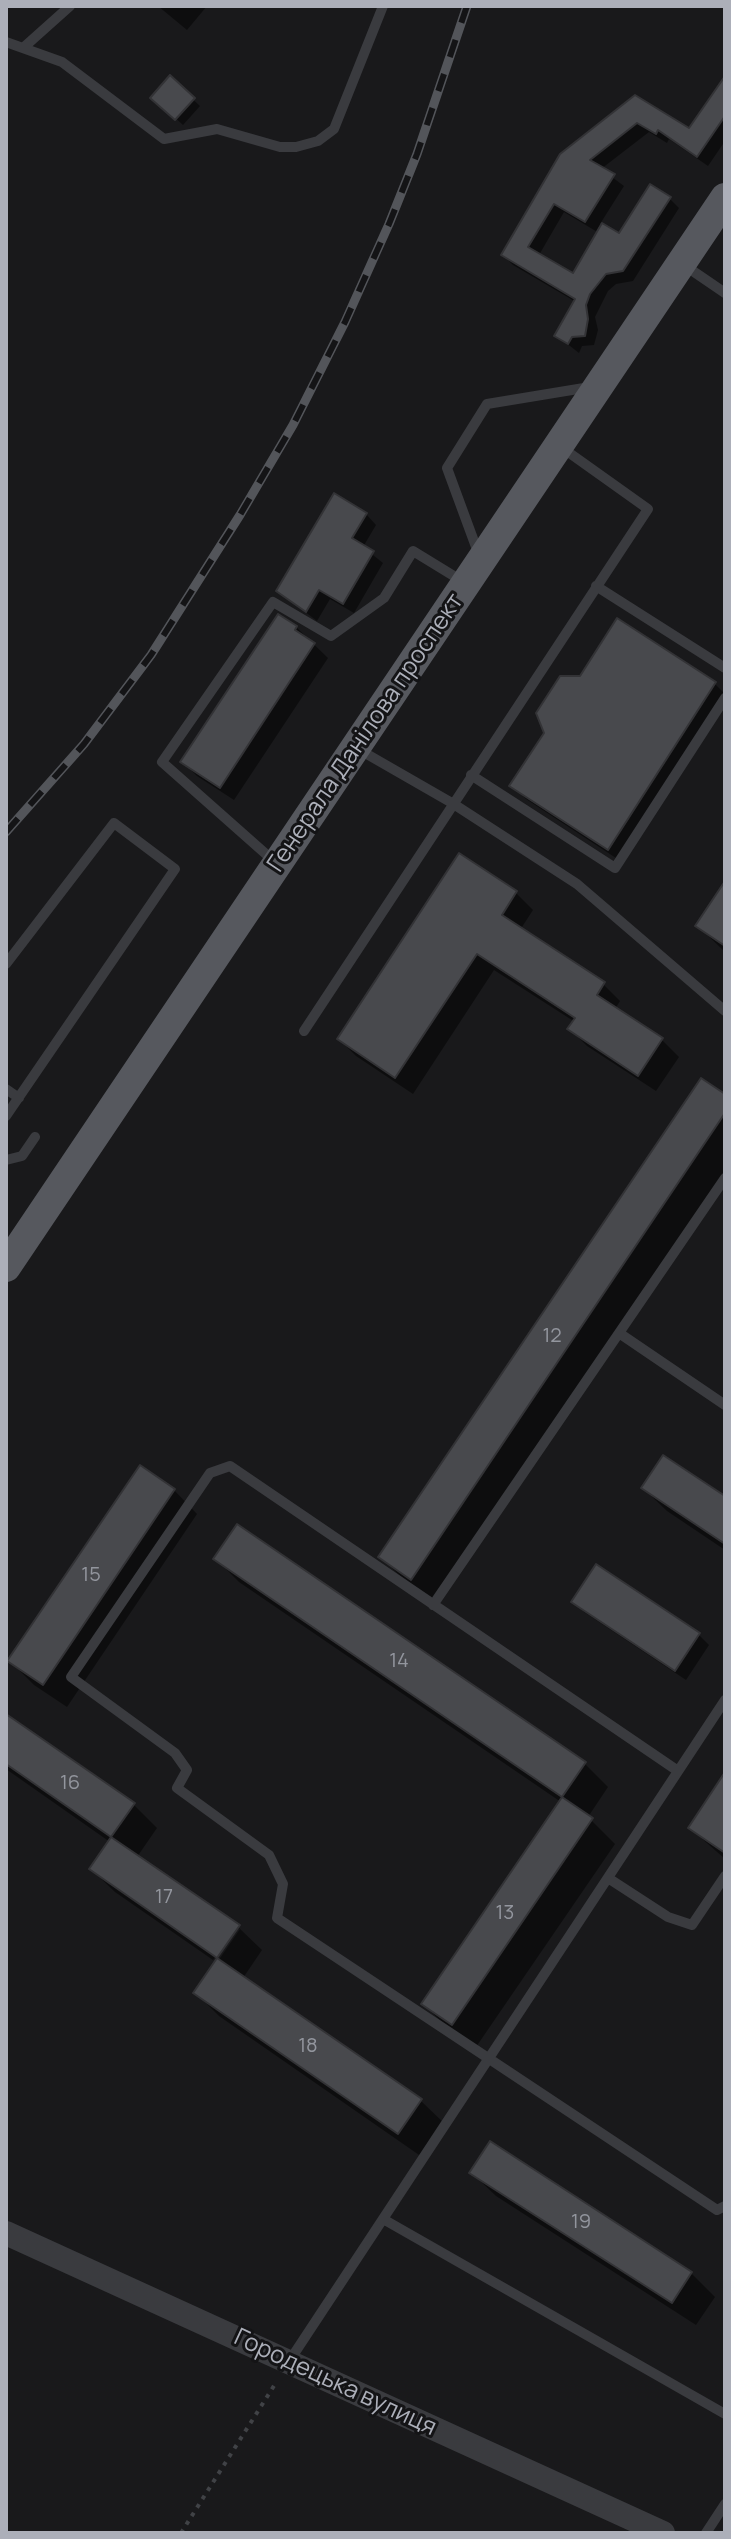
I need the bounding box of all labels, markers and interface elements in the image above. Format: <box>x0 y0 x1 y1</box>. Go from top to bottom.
street label: Генерала Данілова проспект <box>262 588 470 878</box>
house number: 12 <box>542 1324 562 1348</box>
house number: 15 <box>81 1563 101 1587</box>
house number: 14 <box>389 1649 409 1673</box>
house number: 16 <box>60 1771 80 1795</box>
house number: 17 <box>155 1885 173 1909</box>
house number: 13 <box>496 1901 514 1925</box>
house number: 18 <box>298 2034 318 2058</box>
house number: 19 <box>571 2210 591 2234</box>
street label: Городецька вулиця <box>229 2323 441 2443</box>

